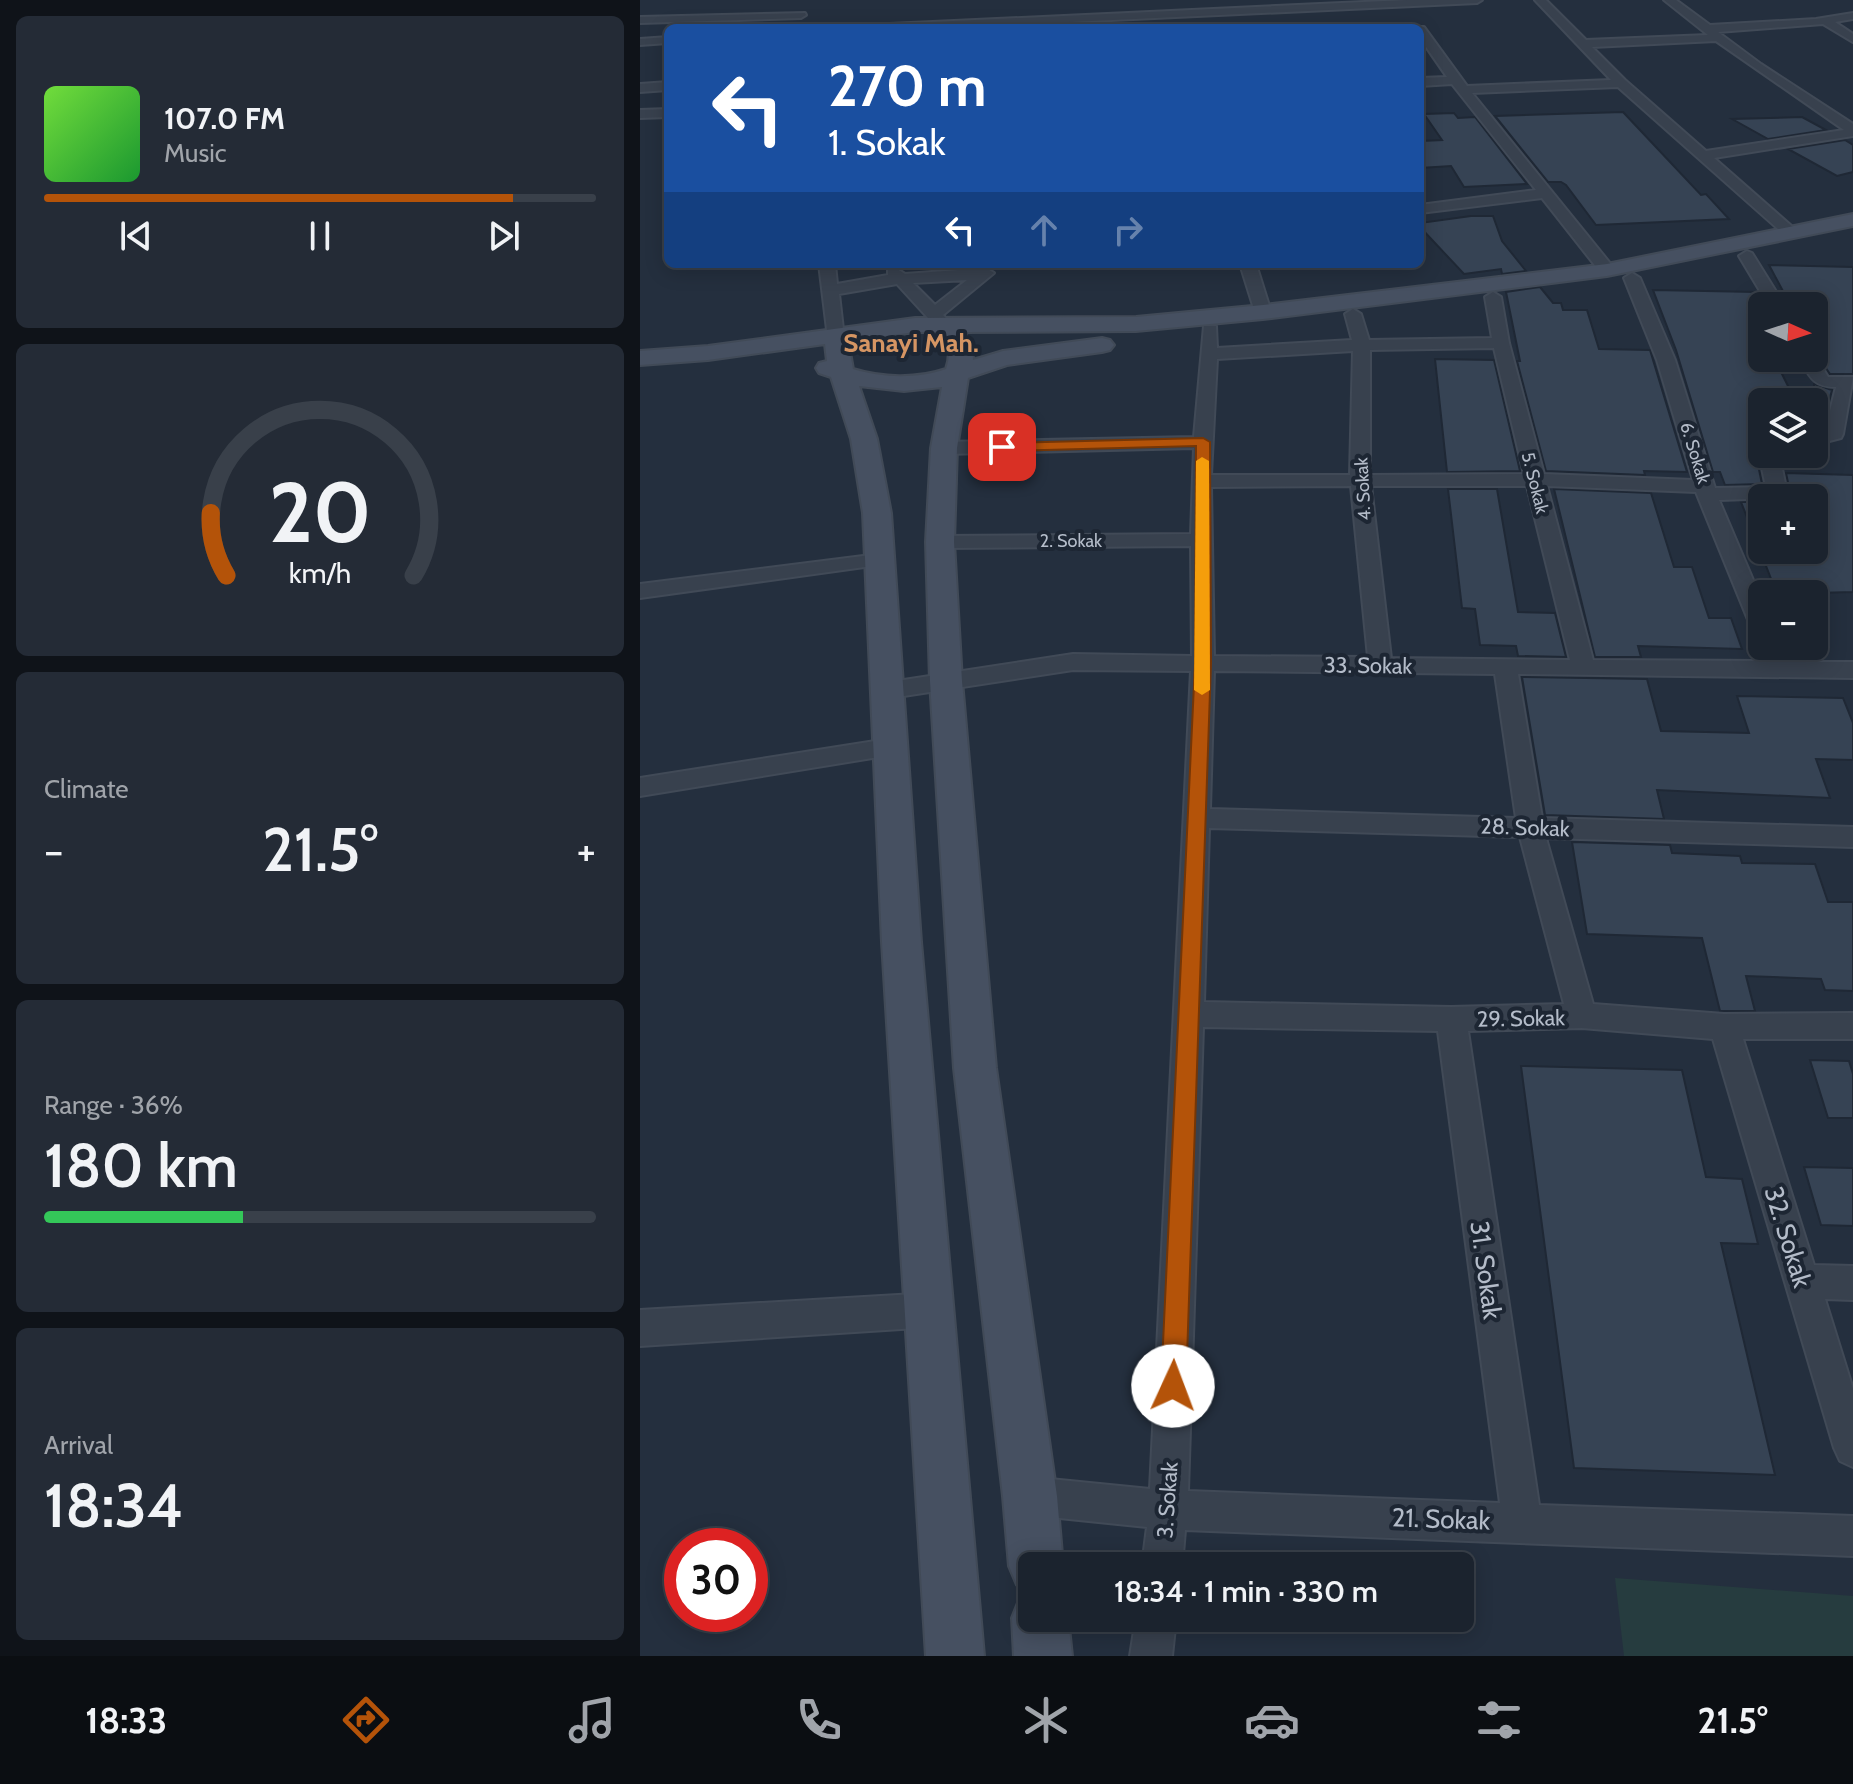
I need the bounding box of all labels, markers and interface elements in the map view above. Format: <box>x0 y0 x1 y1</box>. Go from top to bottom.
text: 270 m <box>828 52 986 120</box>
icon: left <box>696 56 800 160</box>
text: 107.0 FM <box>164 100 285 137</box>
text: 1. Sokak <box>828 120 946 164</box>
text: Music <box>164 137 227 169</box>
icon: left <box>938 208 982 252</box>
icon: ahead <box>1022 208 1066 252</box>
icon: right <box>1106 208 1150 252</box>
icon: previous <box>114 214 158 258</box>
icon: pause <box>298 214 342 258</box>
icon: next <box>482 214 526 258</box>
north arrow <box>1748 292 1828 372</box>
map controls <box>1748 292 1828 660</box>
district label: Sanayi Mah. <box>843 327 979 359</box>
button: layers <box>1748 388 1828 468</box>
pin <box>968 413 1036 481</box>
street label: 6. Sokak <box>1675 420 1715 487</box>
icon: arrive <box>980 425 1024 469</box>
street label: 5. Sokak <box>1517 450 1553 517</box>
street label: 4. Sokak <box>1350 456 1376 521</box>
text: 20 <box>269 462 371 563</box>
button: + <box>1748 484 1828 564</box>
street label: 2. Sokak <box>1040 530 1103 552</box>
text: km/h <box>289 555 351 590</box>
button: − <box>1748 580 1828 660</box>
street label: 33. Sokak <box>1324 651 1413 680</box>
text: Climate <box>44 773 129 805</box>
street label: 28. Sokak <box>1480 812 1570 843</box>
text: 21.5° <box>262 813 378 886</box>
text: − <box>44 824 63 877</box>
text: + <box>577 824 596 877</box>
street label: 29. Sokak <box>1477 1004 1565 1033</box>
text: Range · 36% <box>44 1089 183 1121</box>
text: 180 km <box>44 1129 238 1202</box>
street label: 32. Sokak <box>1757 1183 1819 1292</box>
street label: 31. Sokak <box>1463 1219 1509 1322</box>
position arrow <box>1131 1344 1215 1428</box>
text: Arrival <box>44 1429 113 1461</box>
street label: 3. Sokak <box>1151 1461 1184 1539</box>
text: 18:34 <box>44 1469 183 1542</box>
street label: 21. Sokak <box>1391 1501 1491 1537</box>
speed limit sign: 30 <box>664 1528 768 1632</box>
text: 18:34 · 1 min · 330 m <box>1114 1573 1378 1610</box>
icon: directions <box>338 1692 394 1748</box>
icon: music <box>564 1692 620 1748</box>
icon: phone <box>791 1692 847 1748</box>
icon: climate <box>1018 1692 1074 1748</box>
icon: car <box>1244 1692 1300 1748</box>
icon: filters <box>1471 1692 1527 1748</box>
text: 18:33 <box>85 1698 167 1742</box>
text: 21.5° <box>1698 1698 1768 1742</box>

